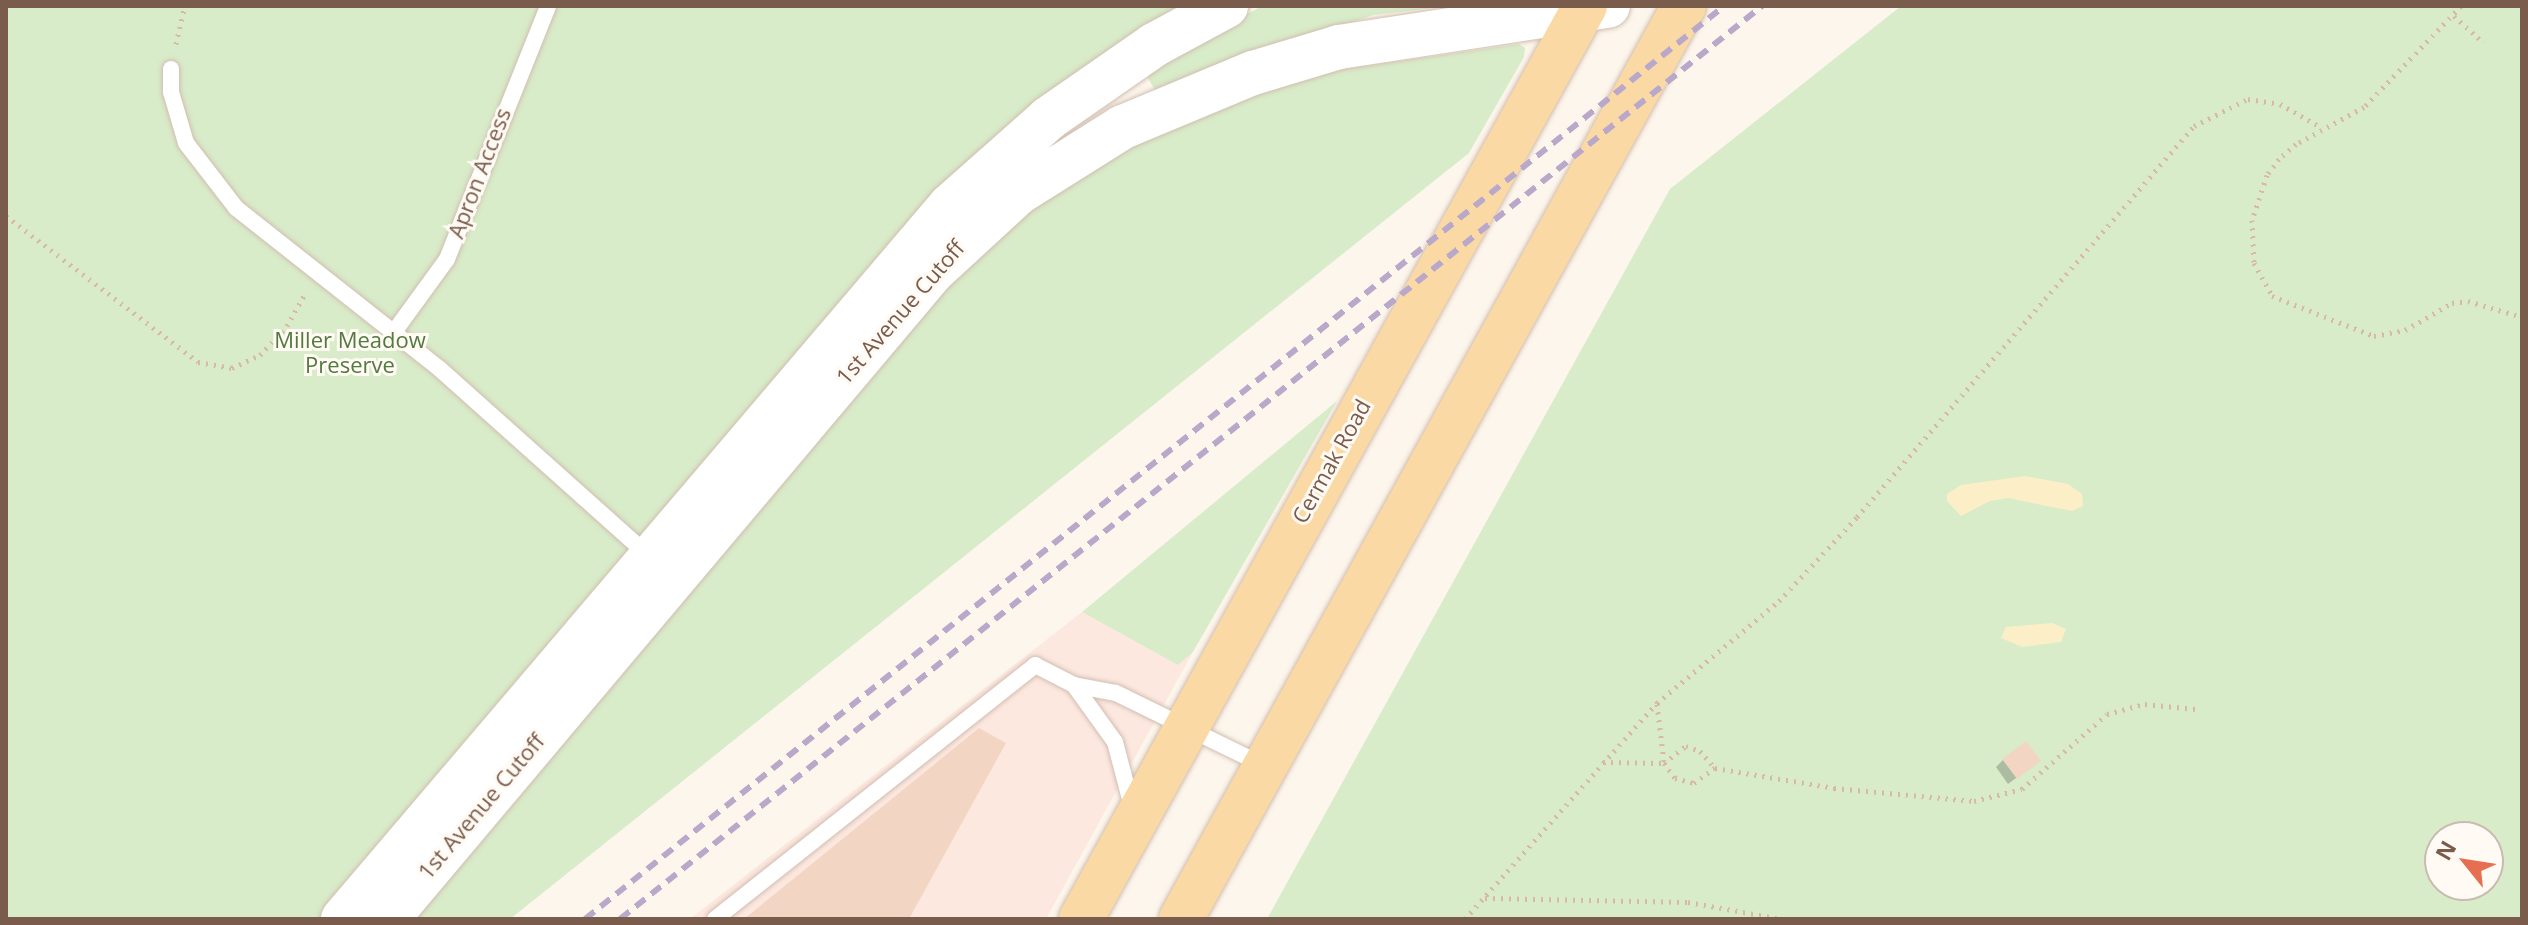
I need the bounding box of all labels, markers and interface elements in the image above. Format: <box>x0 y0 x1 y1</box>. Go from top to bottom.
street label: Apron Access <box>442 104 516 242</box>
street label: 1st Avenue Cutoff <box>830 235 970 389</box>
park label: Miller Meadow Preserve <box>274 326 426 378</box>
street label: Cermak Road <box>1286 394 1376 528</box>
street label: 1st Avenue Cutoff <box>412 728 550 884</box>
north arrow <box>2424 821 2504 901</box>
text: N <box>2427 835 2462 865</box>

